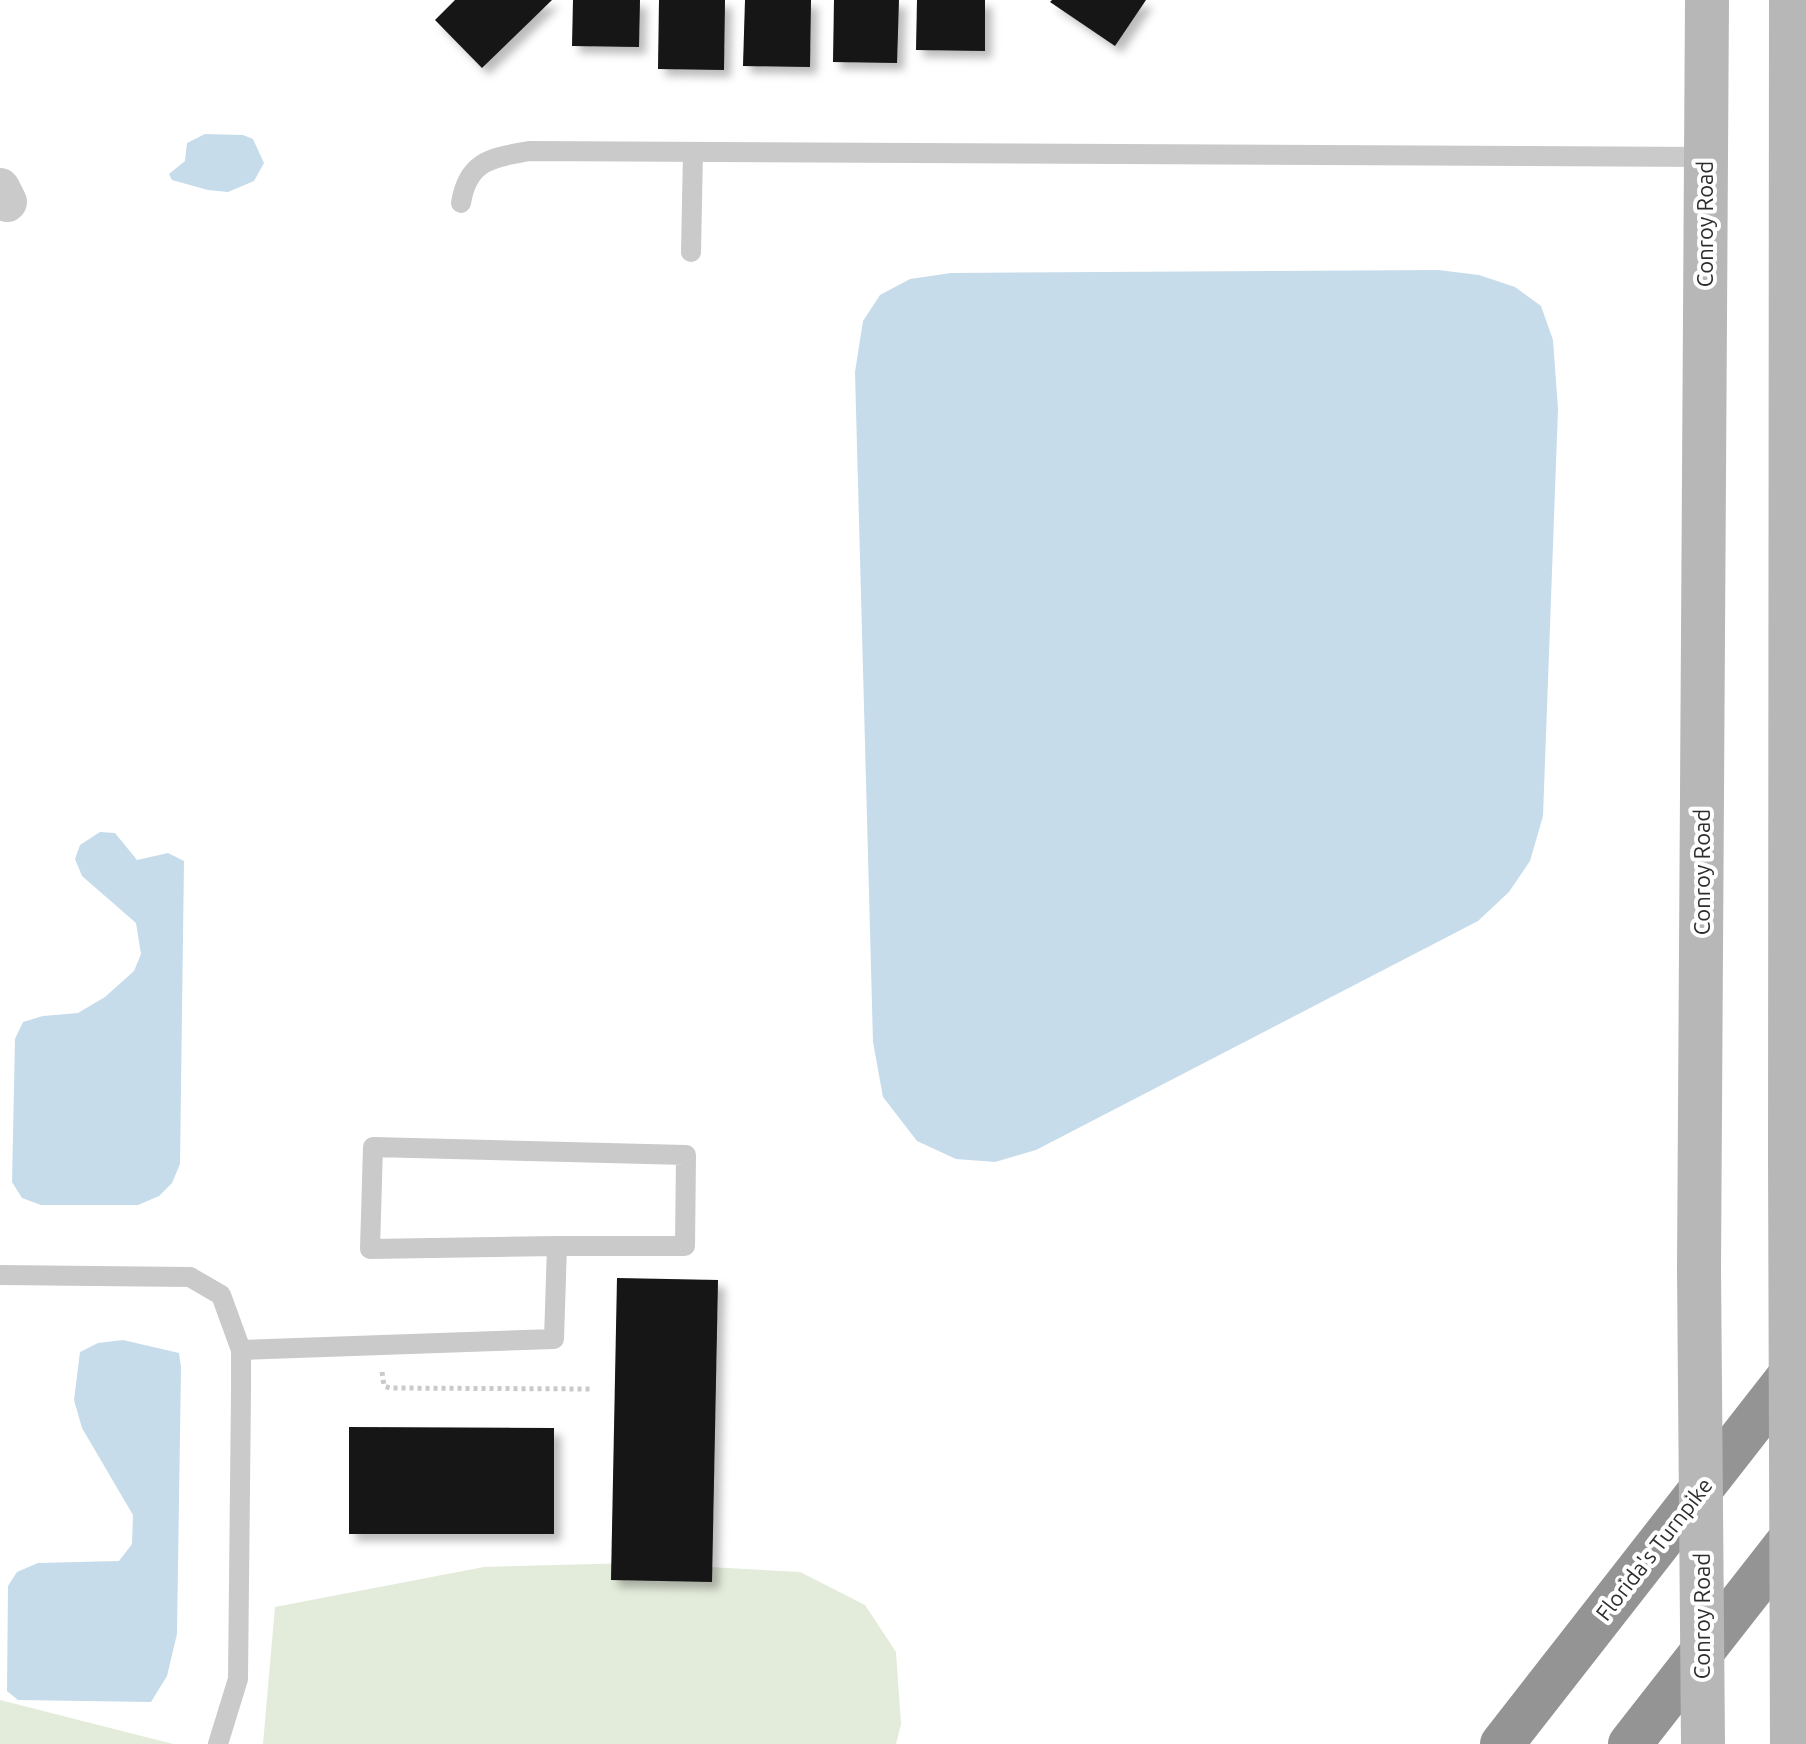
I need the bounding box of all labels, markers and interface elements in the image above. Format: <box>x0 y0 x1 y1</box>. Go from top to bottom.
street label: Conroy Road <box>1692 161 1717 287</box>
street label: Conroy Road <box>1689 809 1714 935</box>
street label: Florida's Turnpike <box>1590 1473 1717 1625</box>
street label: Conroy Road <box>1689 1553 1714 1679</box>

